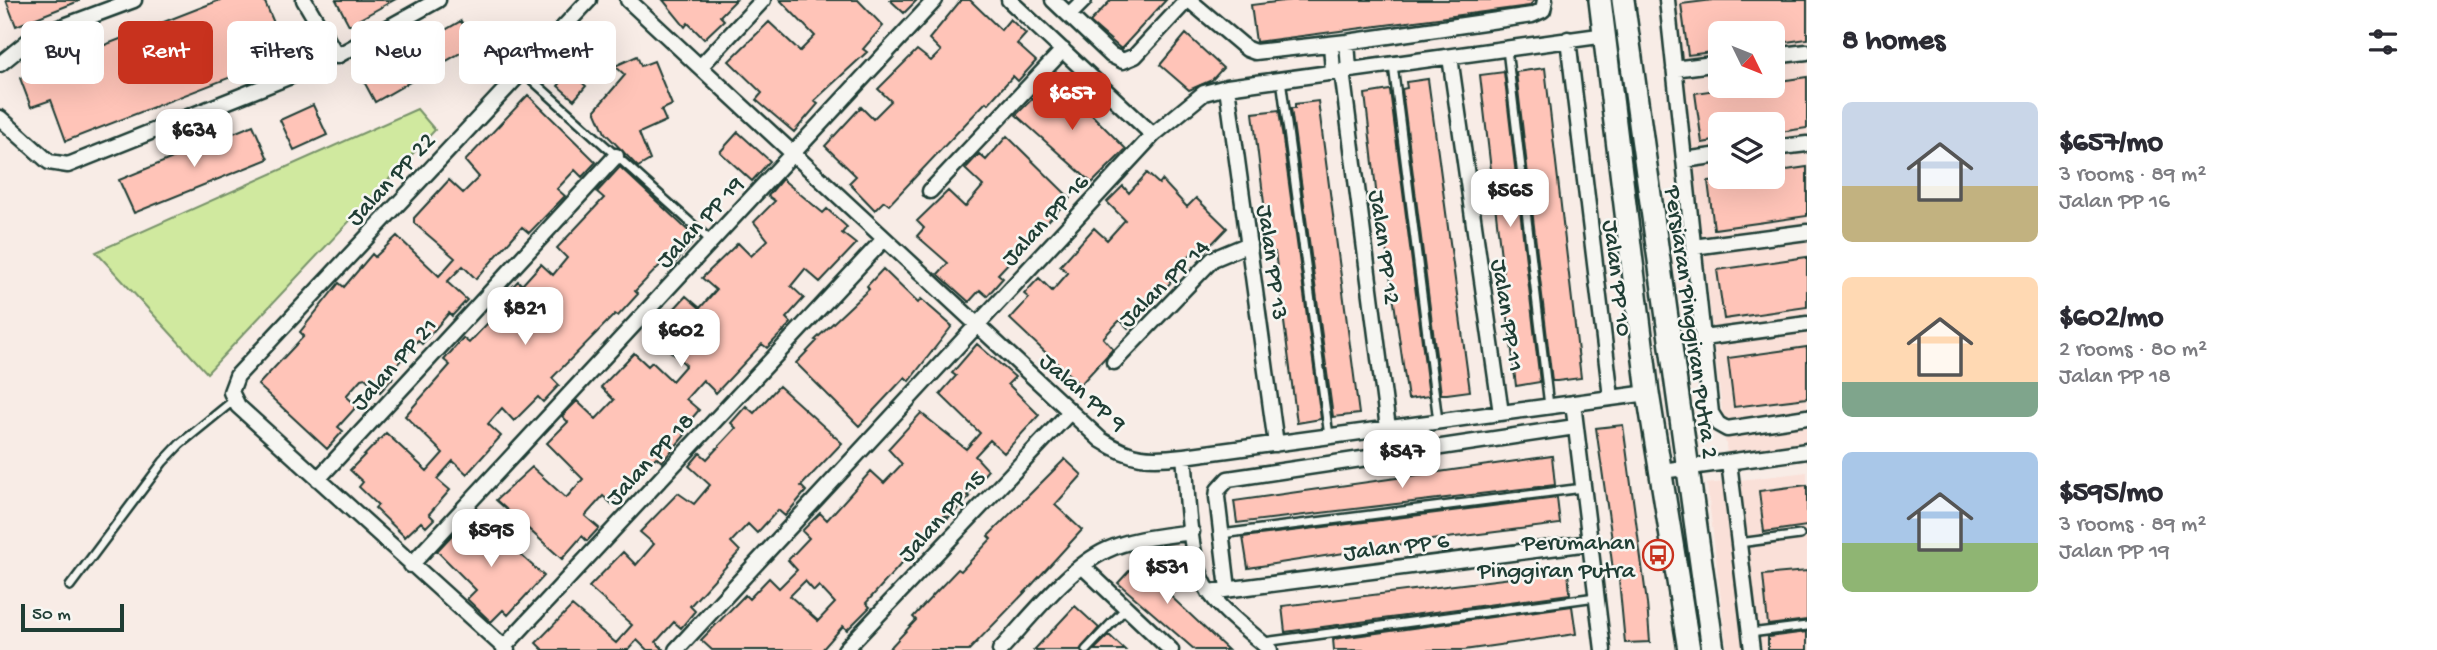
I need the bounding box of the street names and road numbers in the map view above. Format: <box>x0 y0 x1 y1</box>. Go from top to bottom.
street label: Jalan PP 22 <box>342 127 443 233</box>
street label: Jalan PP 16 <box>996 169 1097 274</box>
street label: Jalan PP 19 <box>652 171 752 276</box>
street label: Persiaran Pinggiran Putra 2 <box>1656 183 1723 461</box>
street label: Jalan PP 12 <box>1360 188 1405 307</box>
street label: Jalan PP 13 <box>1248 203 1293 322</box>
street label: Jalan PP 10 <box>1594 218 1637 338</box>
street label: Jalan PP 14 <box>1114 234 1217 335</box>
street label: Jalan PP 11 <box>1482 257 1529 374</box>
street label: Jalan PP 21 <box>346 313 445 418</box>
street label: Jalan PP 9 <box>1032 348 1131 439</box>
street label: Jalan PP 18 <box>601 408 702 513</box>
street label: Jalan PP 15 <box>893 465 994 570</box>
street label: Jalan PP 6 <box>1342 528 1452 569</box>

